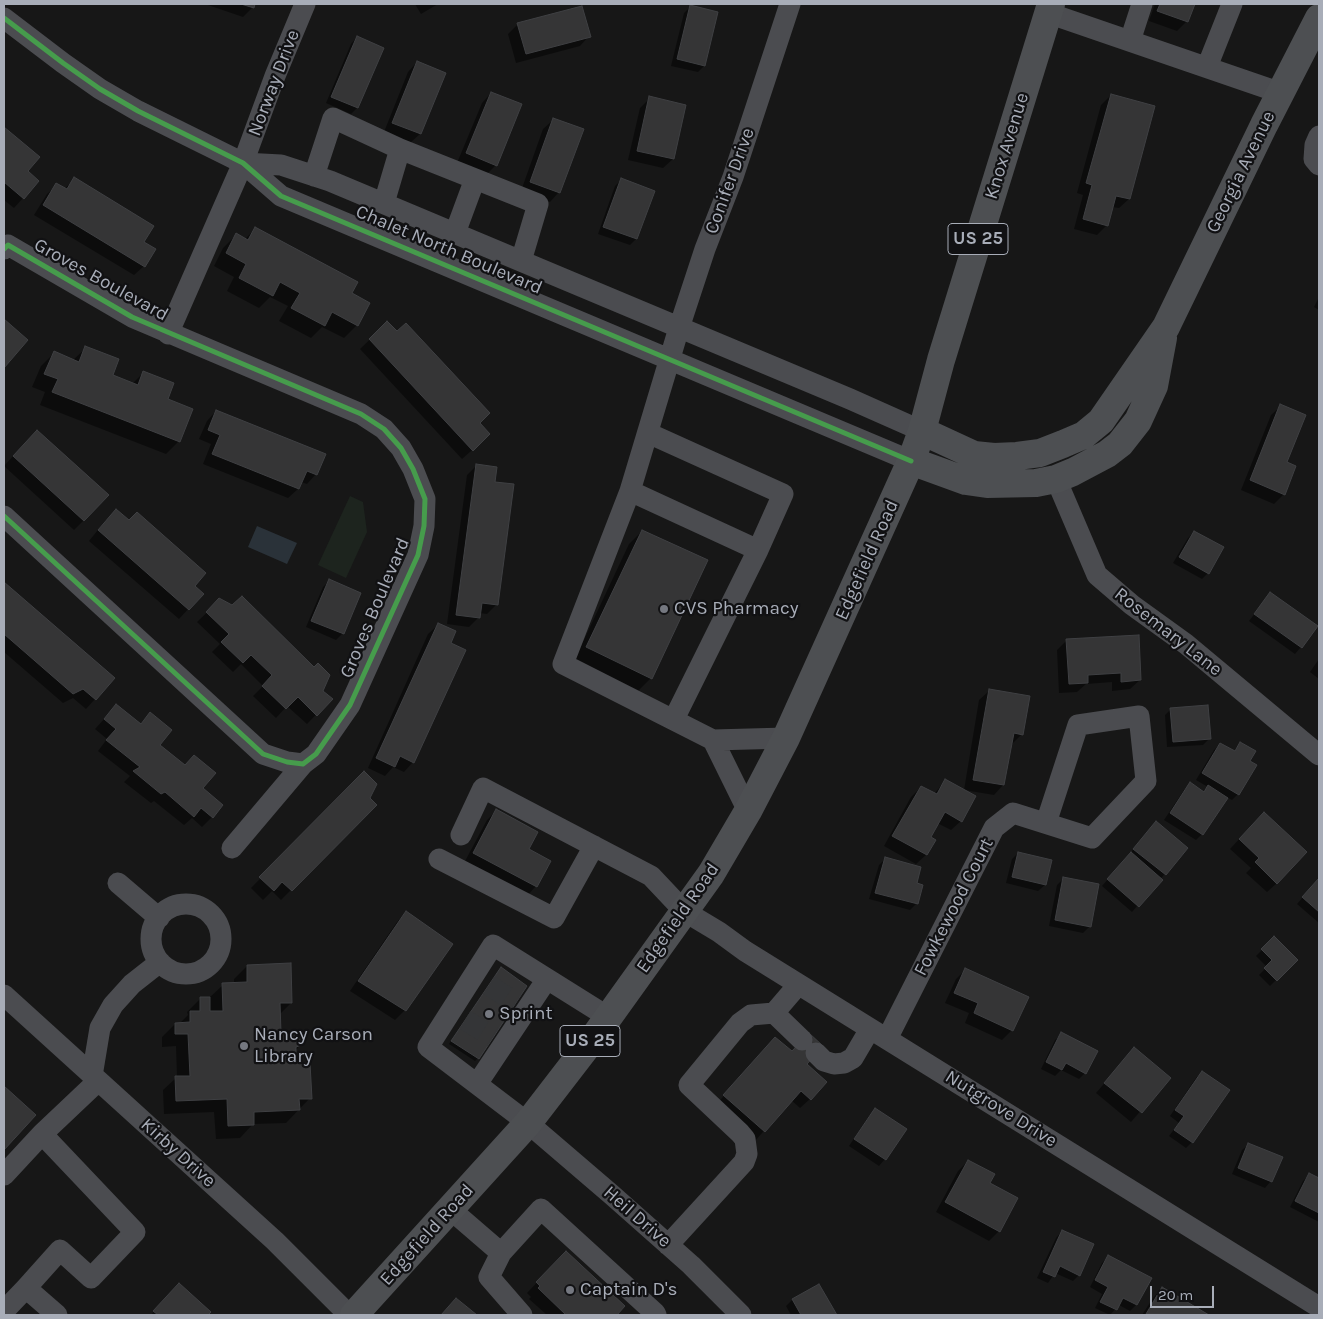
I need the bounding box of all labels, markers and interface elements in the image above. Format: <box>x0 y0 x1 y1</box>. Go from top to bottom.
street label: Norway Drive <box>243 27 305 139</box>
street label: Knox Avenue <box>980 90 1034 202</box>
street label: Georgia Avenue <box>1202 107 1280 237</box>
street label: Conifer Drive <box>700 125 760 237</box>
street label: Chalet North Boulevard <box>352 200 546 300</box>
road number: US 25 <box>948 223 1008 254</box>
street label: Groves Boulevard <box>30 234 172 326</box>
street label: Edgefield Road <box>830 496 904 624</box>
street label: Groves Boulevard <box>335 534 415 682</box>
street label: Rosemary Lane <box>1109 583 1227 681</box>
place label: CVS Pharmacy <box>674 598 799 620</box>
marker: CVS Pharmacy <box>658 603 670 615</box>
street label: Fowkewood Court <box>909 834 999 980</box>
street label: Edgefield Road <box>632 859 724 977</box>
place label: Sprint <box>499 1003 553 1025</box>
marker: Sprint <box>483 1008 495 1020</box>
place label: Nancy Carson Library <box>254 1024 373 1068</box>
road number: US 25 <box>560 1026 620 1056</box>
marker: Nancy Carson Library <box>238 1040 250 1052</box>
street label: Nutgrove Drive <box>941 1065 1061 1153</box>
street label: Kirby Drive <box>136 1113 220 1193</box>
street label: Edgefield Road <box>375 1179 479 1291</box>
street label: Heil Drive <box>598 1181 676 1253</box>
scale bar <box>1153 1276 1217 1308</box>
place label: Captain D's <box>580 1279 678 1301</box>
marker: Captain D's <box>564 1284 576 1296</box>
text: 20 m <box>1158 1286 1193 1304</box>

